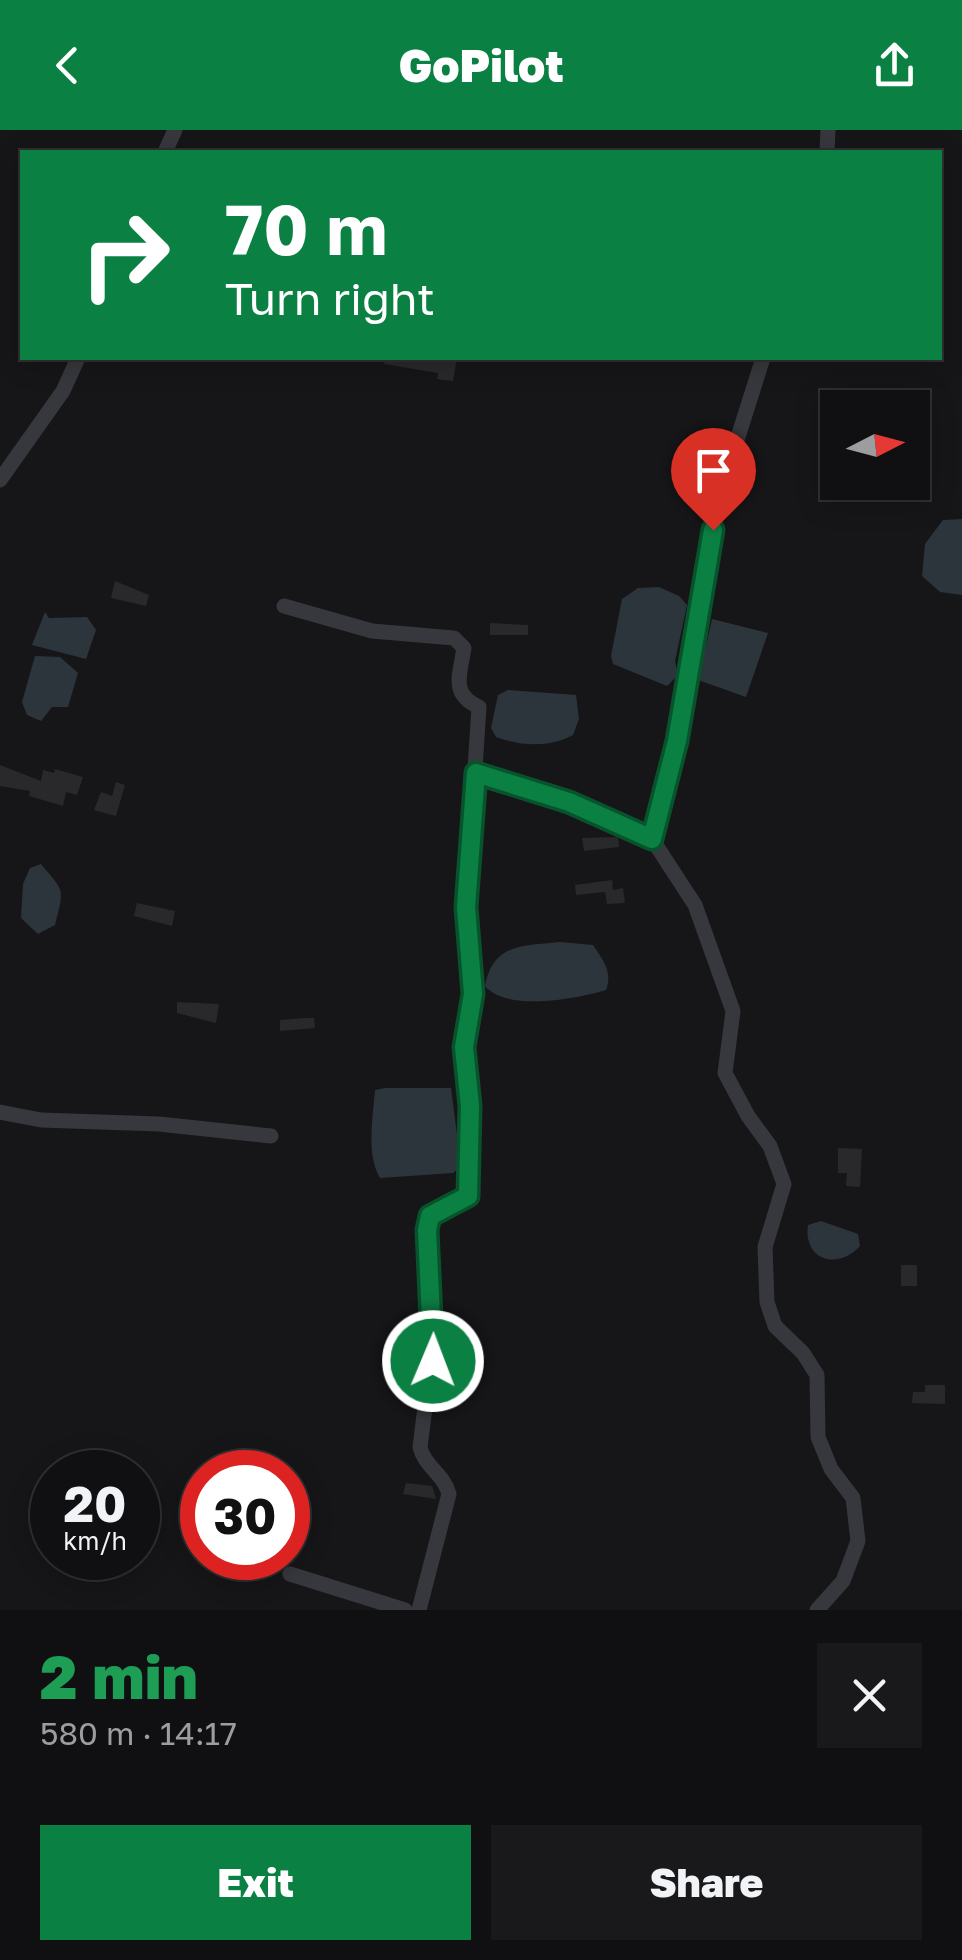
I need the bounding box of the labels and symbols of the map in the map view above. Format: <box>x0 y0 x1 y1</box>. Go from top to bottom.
north arrow <box>820 390 930 500</box>
pin <box>671 428 756 531</box>
position arrow <box>381 1309 485 1413</box>
speed limit sign: 30 <box>180 1450 310 1580</box>

